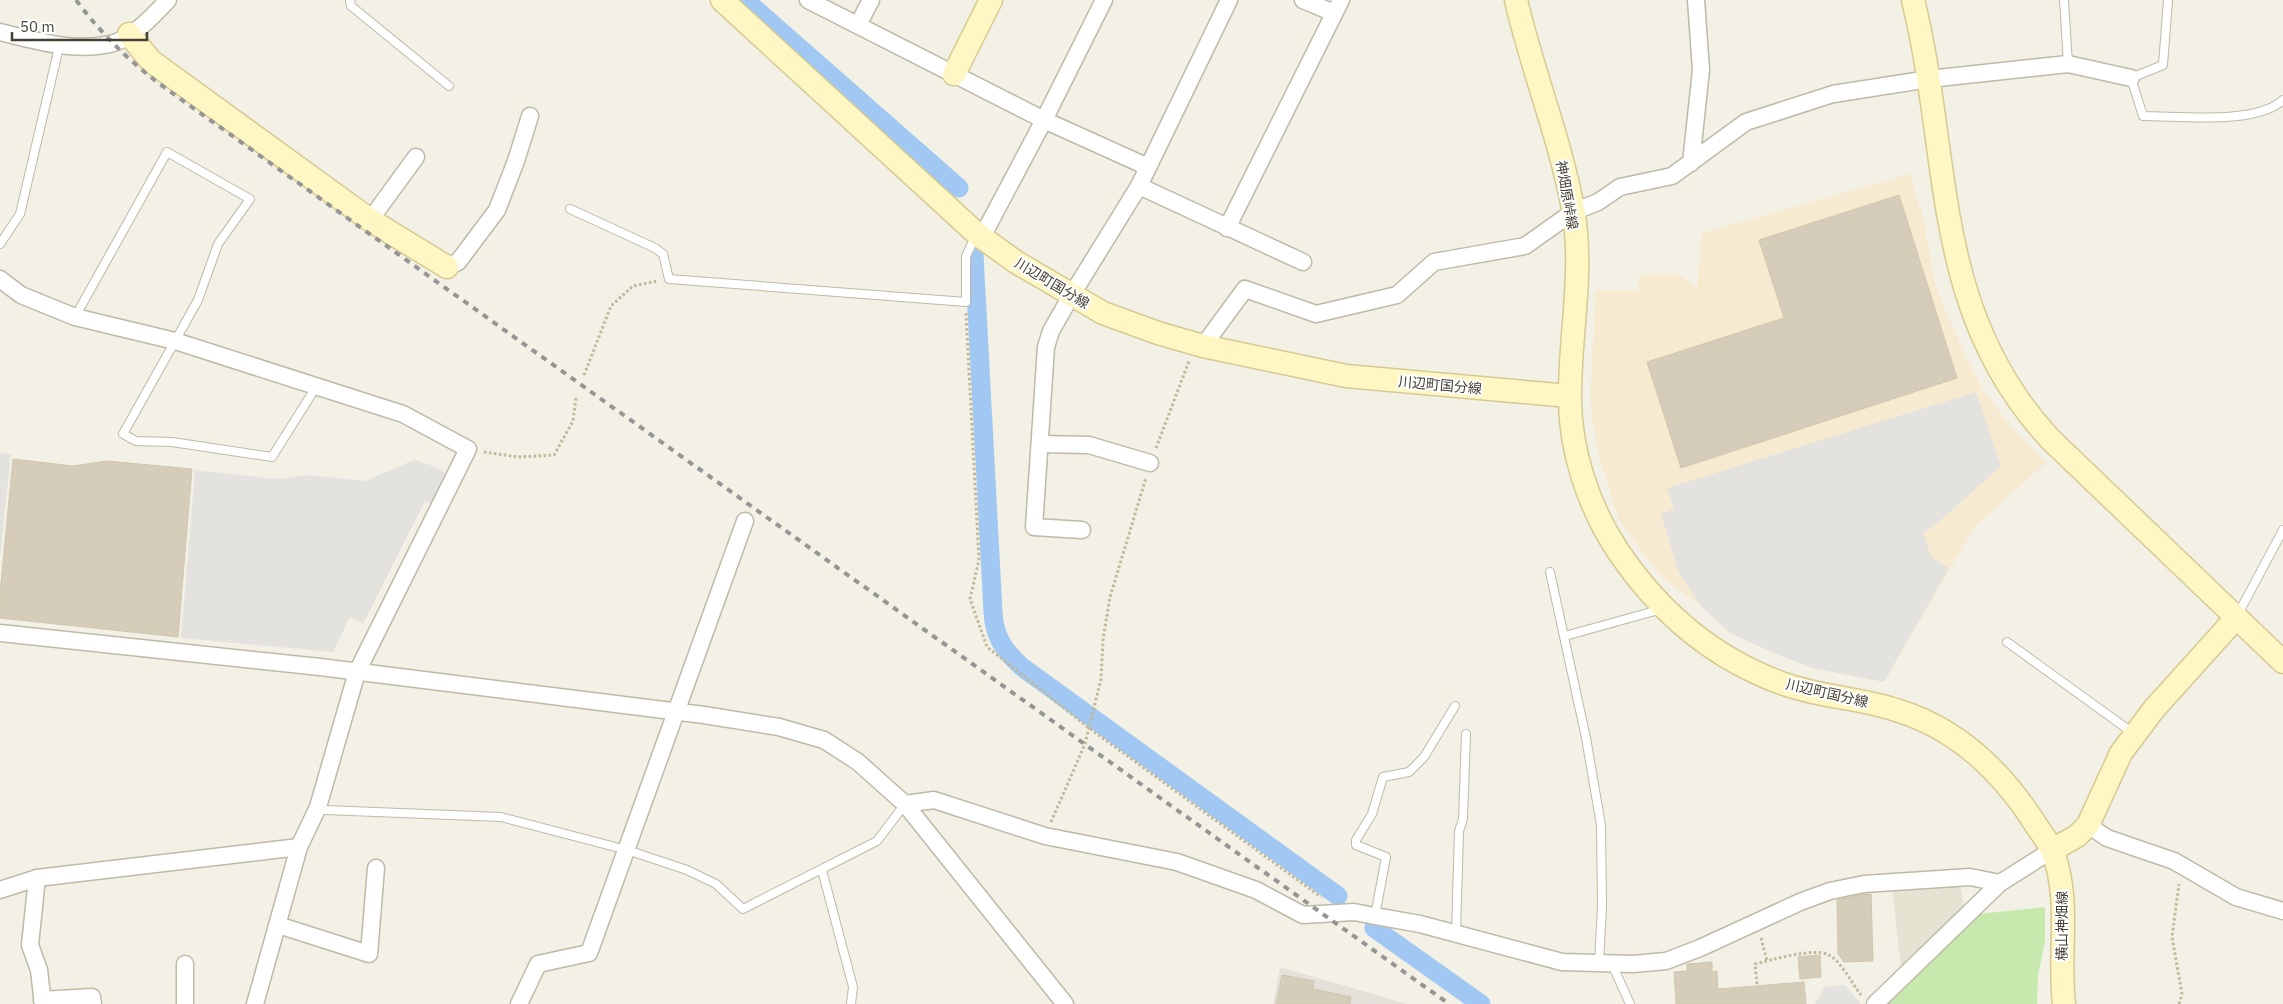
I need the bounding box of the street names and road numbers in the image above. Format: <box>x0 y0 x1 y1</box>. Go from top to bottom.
street label: 神畑原峠線 <box>1552 159 1582 231</box>
street label: 川辺町国分線 <box>1011 254 1093 312</box>
street label: 川辺町国分線 <box>1397 372 1483 398</box>
street label: 川辺町国分線 <box>1784 675 1870 711</box>
street label: 横山神畑線 <box>2053 891 2071 961</box>

